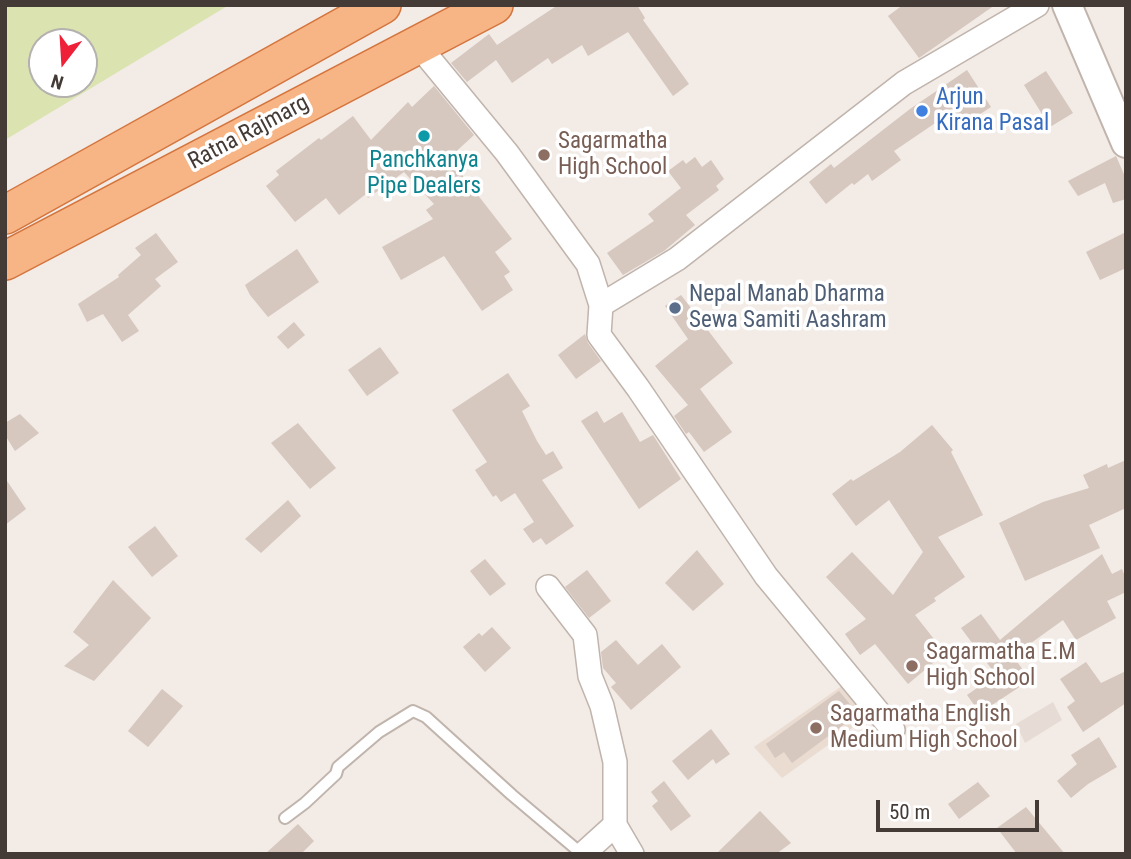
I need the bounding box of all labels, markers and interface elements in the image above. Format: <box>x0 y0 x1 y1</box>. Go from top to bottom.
north arrow <box>28 28 98 98</box>
text: N <box>48 69 66 94</box>
place label: Arjun Kirana Pasal <box>936 84 1049 138</box>
street label: Ratna Rajmarg <box>184 90 314 176</box>
marker: Arjun Kirana Pasal <box>914 103 930 119</box>
marker: Panchkanya Pipe Dealers <box>416 128 432 144</box>
place label: Sagarmatha High School <box>558 128 668 182</box>
place label: Panchkanya Pipe Dealers <box>367 147 481 201</box>
marker: Sagarmatha High School <box>536 147 552 163</box>
place label: Nepal Manab Dharma Sewa Samiti Aashram <box>689 281 887 335</box>
marker: Nepal Manab Dharma Sewa Samiti Aashram <box>667 300 683 316</box>
place label: Sagarmatha E.M High School <box>926 639 1076 693</box>
marker: Sagarmatha E.M High School <box>904 658 920 674</box>
place label: Sagarmatha English Medium High School <box>830 701 1018 755</box>
marker: Sagarmatha English Medium High School <box>808 720 824 736</box>
scale bar <box>879 786 1042 830</box>
text: 50 m <box>889 800 930 824</box>

